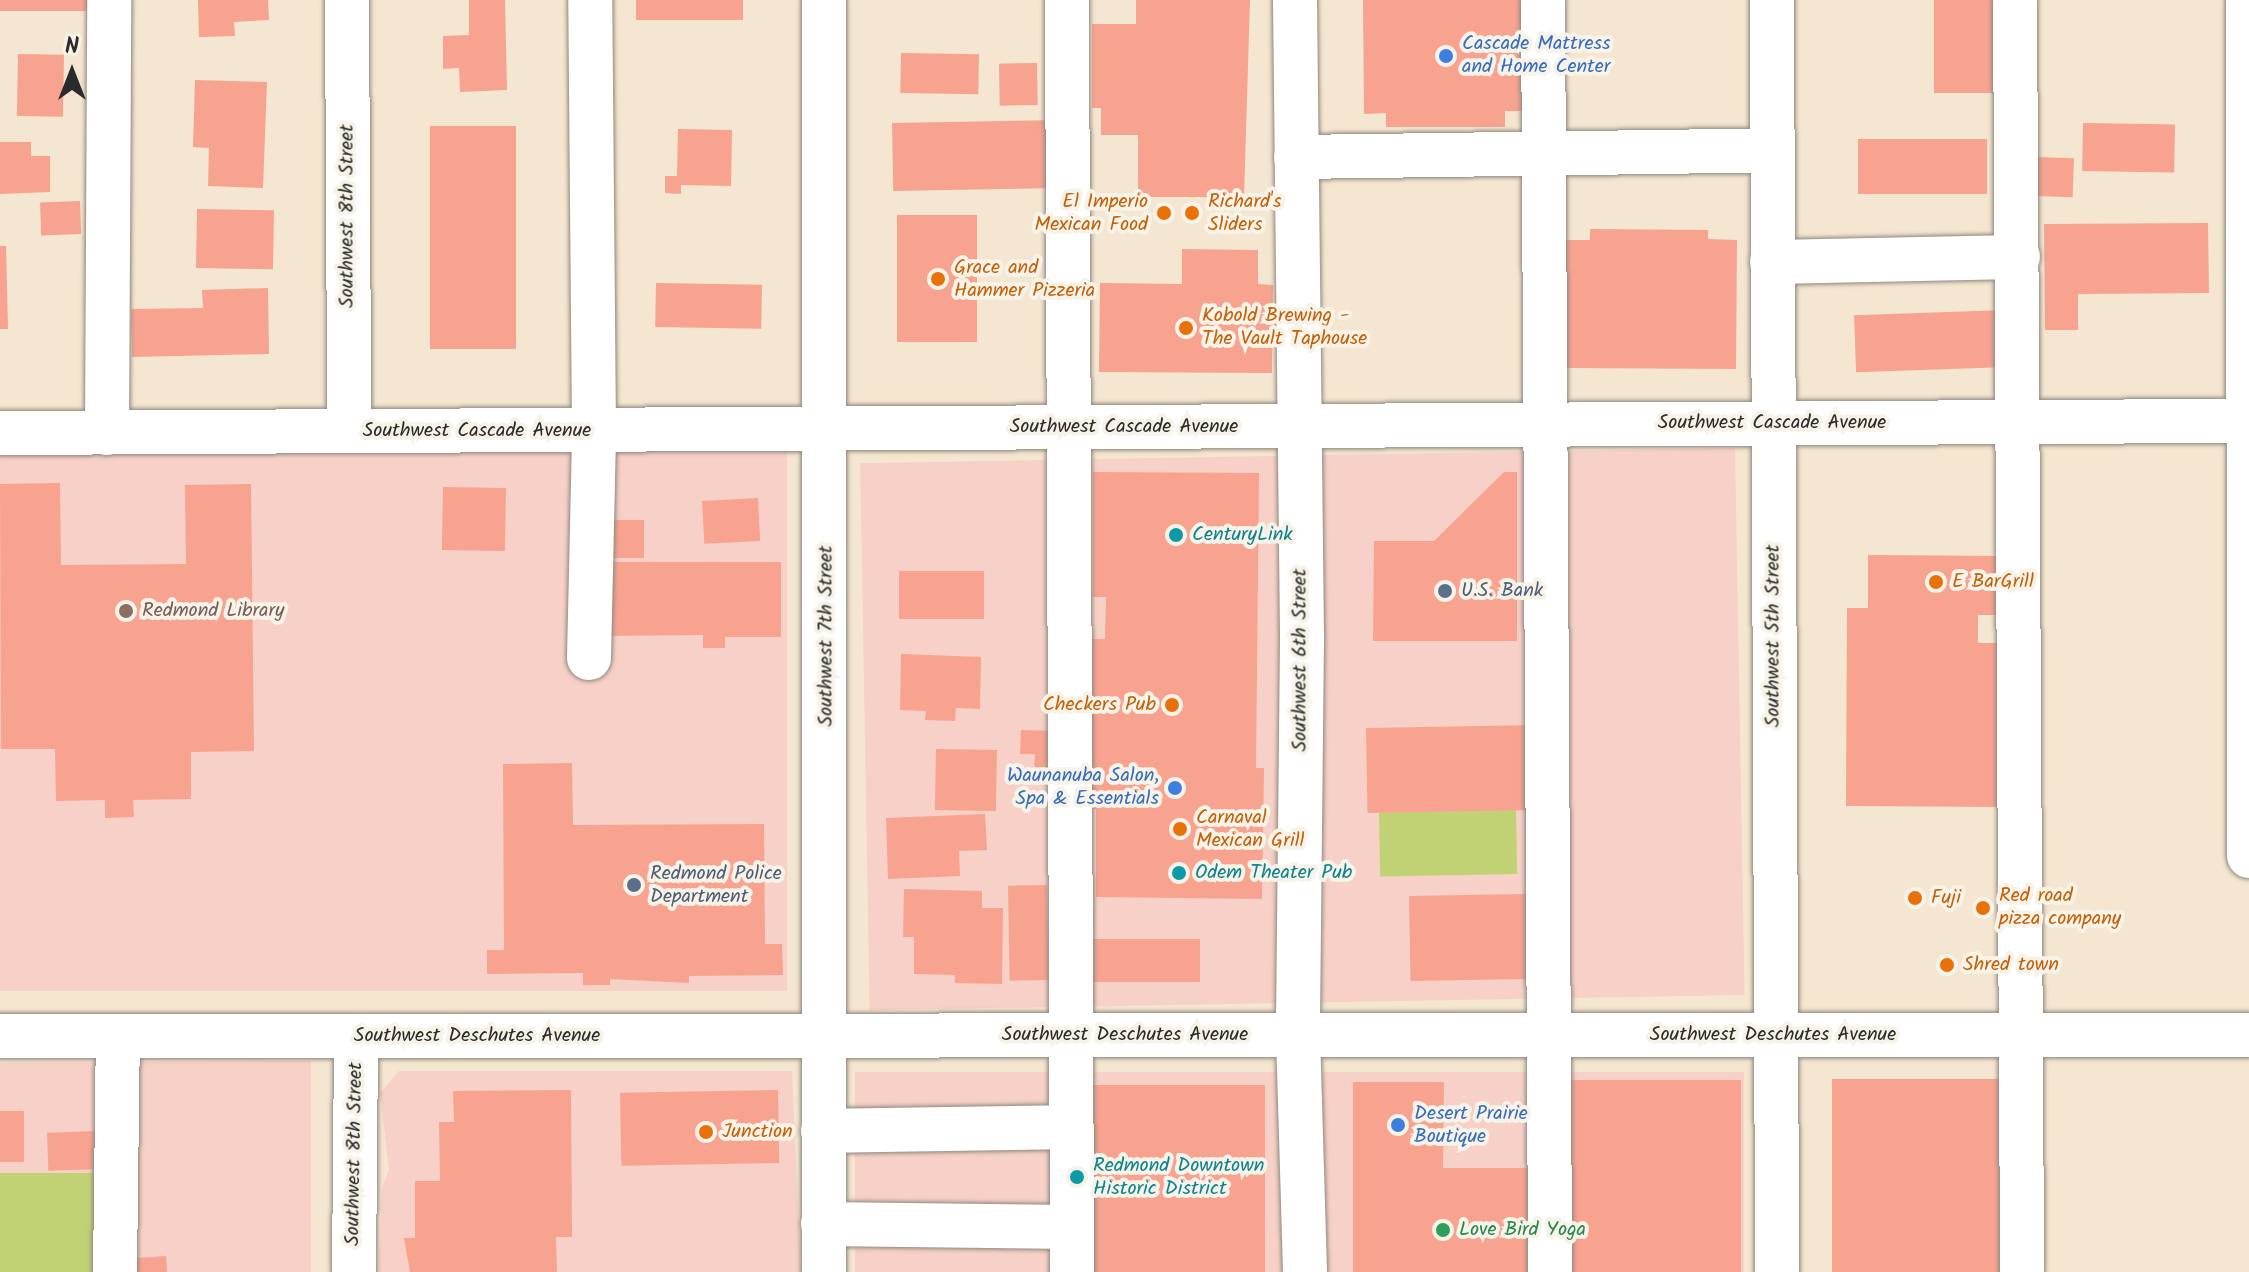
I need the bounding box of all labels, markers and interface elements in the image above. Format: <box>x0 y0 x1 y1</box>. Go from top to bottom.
text: N <box>65 30 79 65</box>
north arrow <box>32 32 112 112</box>
place label: Cascade Mattress and Home Center <box>1462 32 1610 79</box>
marker: Cascade Mattress and Home Center <box>1437 47 1455 65</box>
street label: Southwest 8th Street <box>336 124 360 308</box>
place label: El Imperio Mexican Food <box>1034 190 1148 237</box>
place label: Richard's Sliders <box>1208 190 1281 237</box>
marker: El Imperio Mexican Food <box>1155 204 1173 222</box>
marker: Richard's Sliders <box>1183 204 1201 222</box>
place label: Grace and Hammer Pizzeria <box>954 256 1095 303</box>
marker: Grace and Hammer Pizzeria <box>929 270 947 288</box>
place label: Kobold Brewing - The Vault Taphouse <box>1202 304 1367 351</box>
marker: Kobold Brewing - The Vault Taphouse <box>1177 319 1195 337</box>
street label: Southwest Cascade Avenue <box>1658 411 1886 435</box>
street label: Southwest Cascade Avenue <box>1010 415 1238 439</box>
street label: Southwest Cascade Avenue <box>363 419 591 443</box>
place label: CenturyLink <box>1192 523 1293 547</box>
marker: CenturyLink <box>1167 526 1185 544</box>
street label: Southwest 5th Street <box>1762 545 1786 727</box>
street label: Southwest 7th Street <box>815 546 839 726</box>
street label: Southwest 6th Street <box>1289 569 1313 751</box>
place label: E BarGrill <box>1952 570 2034 594</box>
marker: E BarGrill <box>1927 573 1945 591</box>
place label: U.S. Bank <box>1461 579 1543 603</box>
marker: U.S. Bank <box>1436 582 1454 600</box>
place label: Redmond Library <box>142 599 284 623</box>
marker: Redmond Library <box>117 602 135 620</box>
place label: Checkers Pub <box>1043 693 1156 717</box>
marker: Checkers Pub <box>1163 696 1181 714</box>
place label: Waunanuba Salon, Spa & Essentials <box>1007 764 1159 811</box>
marker: Waunanuba Salon, Spa & Essentials <box>1166 779 1184 797</box>
place label: Carnaval Mexican Grill <box>1196 806 1304 853</box>
marker: Carnaval Mexican Grill <box>1171 820 1189 838</box>
place label: Odem Theater Pub <box>1195 861 1352 885</box>
place label: Redmond Police Department <box>650 862 782 909</box>
marker: Odem Theater Pub <box>1170 864 1188 882</box>
marker: Redmond Police Department <box>625 876 643 894</box>
place label: Red road pizza company <box>1999 884 2121 931</box>
place label: Fuji <box>1931 886 1961 910</box>
marker: Fuji <box>1906 889 1924 907</box>
marker: Red road pizza company <box>1974 899 1992 917</box>
place label: Shred town <box>1963 953 2059 977</box>
marker: Shred town <box>1938 956 1956 974</box>
street label: Southwest Deschutes Avenue <box>1002 1023 1248 1047</box>
street label: Southwest Deschutes Avenue <box>1650 1023 1896 1047</box>
street label: Southwest Deschutes Avenue <box>354 1024 600 1048</box>
street label: Southwest 8th Street <box>341 1062 369 1246</box>
place label: Desert Prairie Boutique <box>1414 1102 1528 1149</box>
marker: Desert Prairie Boutique <box>1389 1116 1407 1134</box>
place label: Junction <box>722 1120 793 1144</box>
marker: Junction <box>697 1123 715 1141</box>
place label: Redmond Downtown Historic District <box>1093 1154 1264 1201</box>
marker: Redmond Downtown Historic District <box>1068 1168 1086 1186</box>
place label: Love Bird Yoga <box>1459 1218 1586 1242</box>
marker: Love Bird Yoga <box>1434 1221 1452 1239</box>

